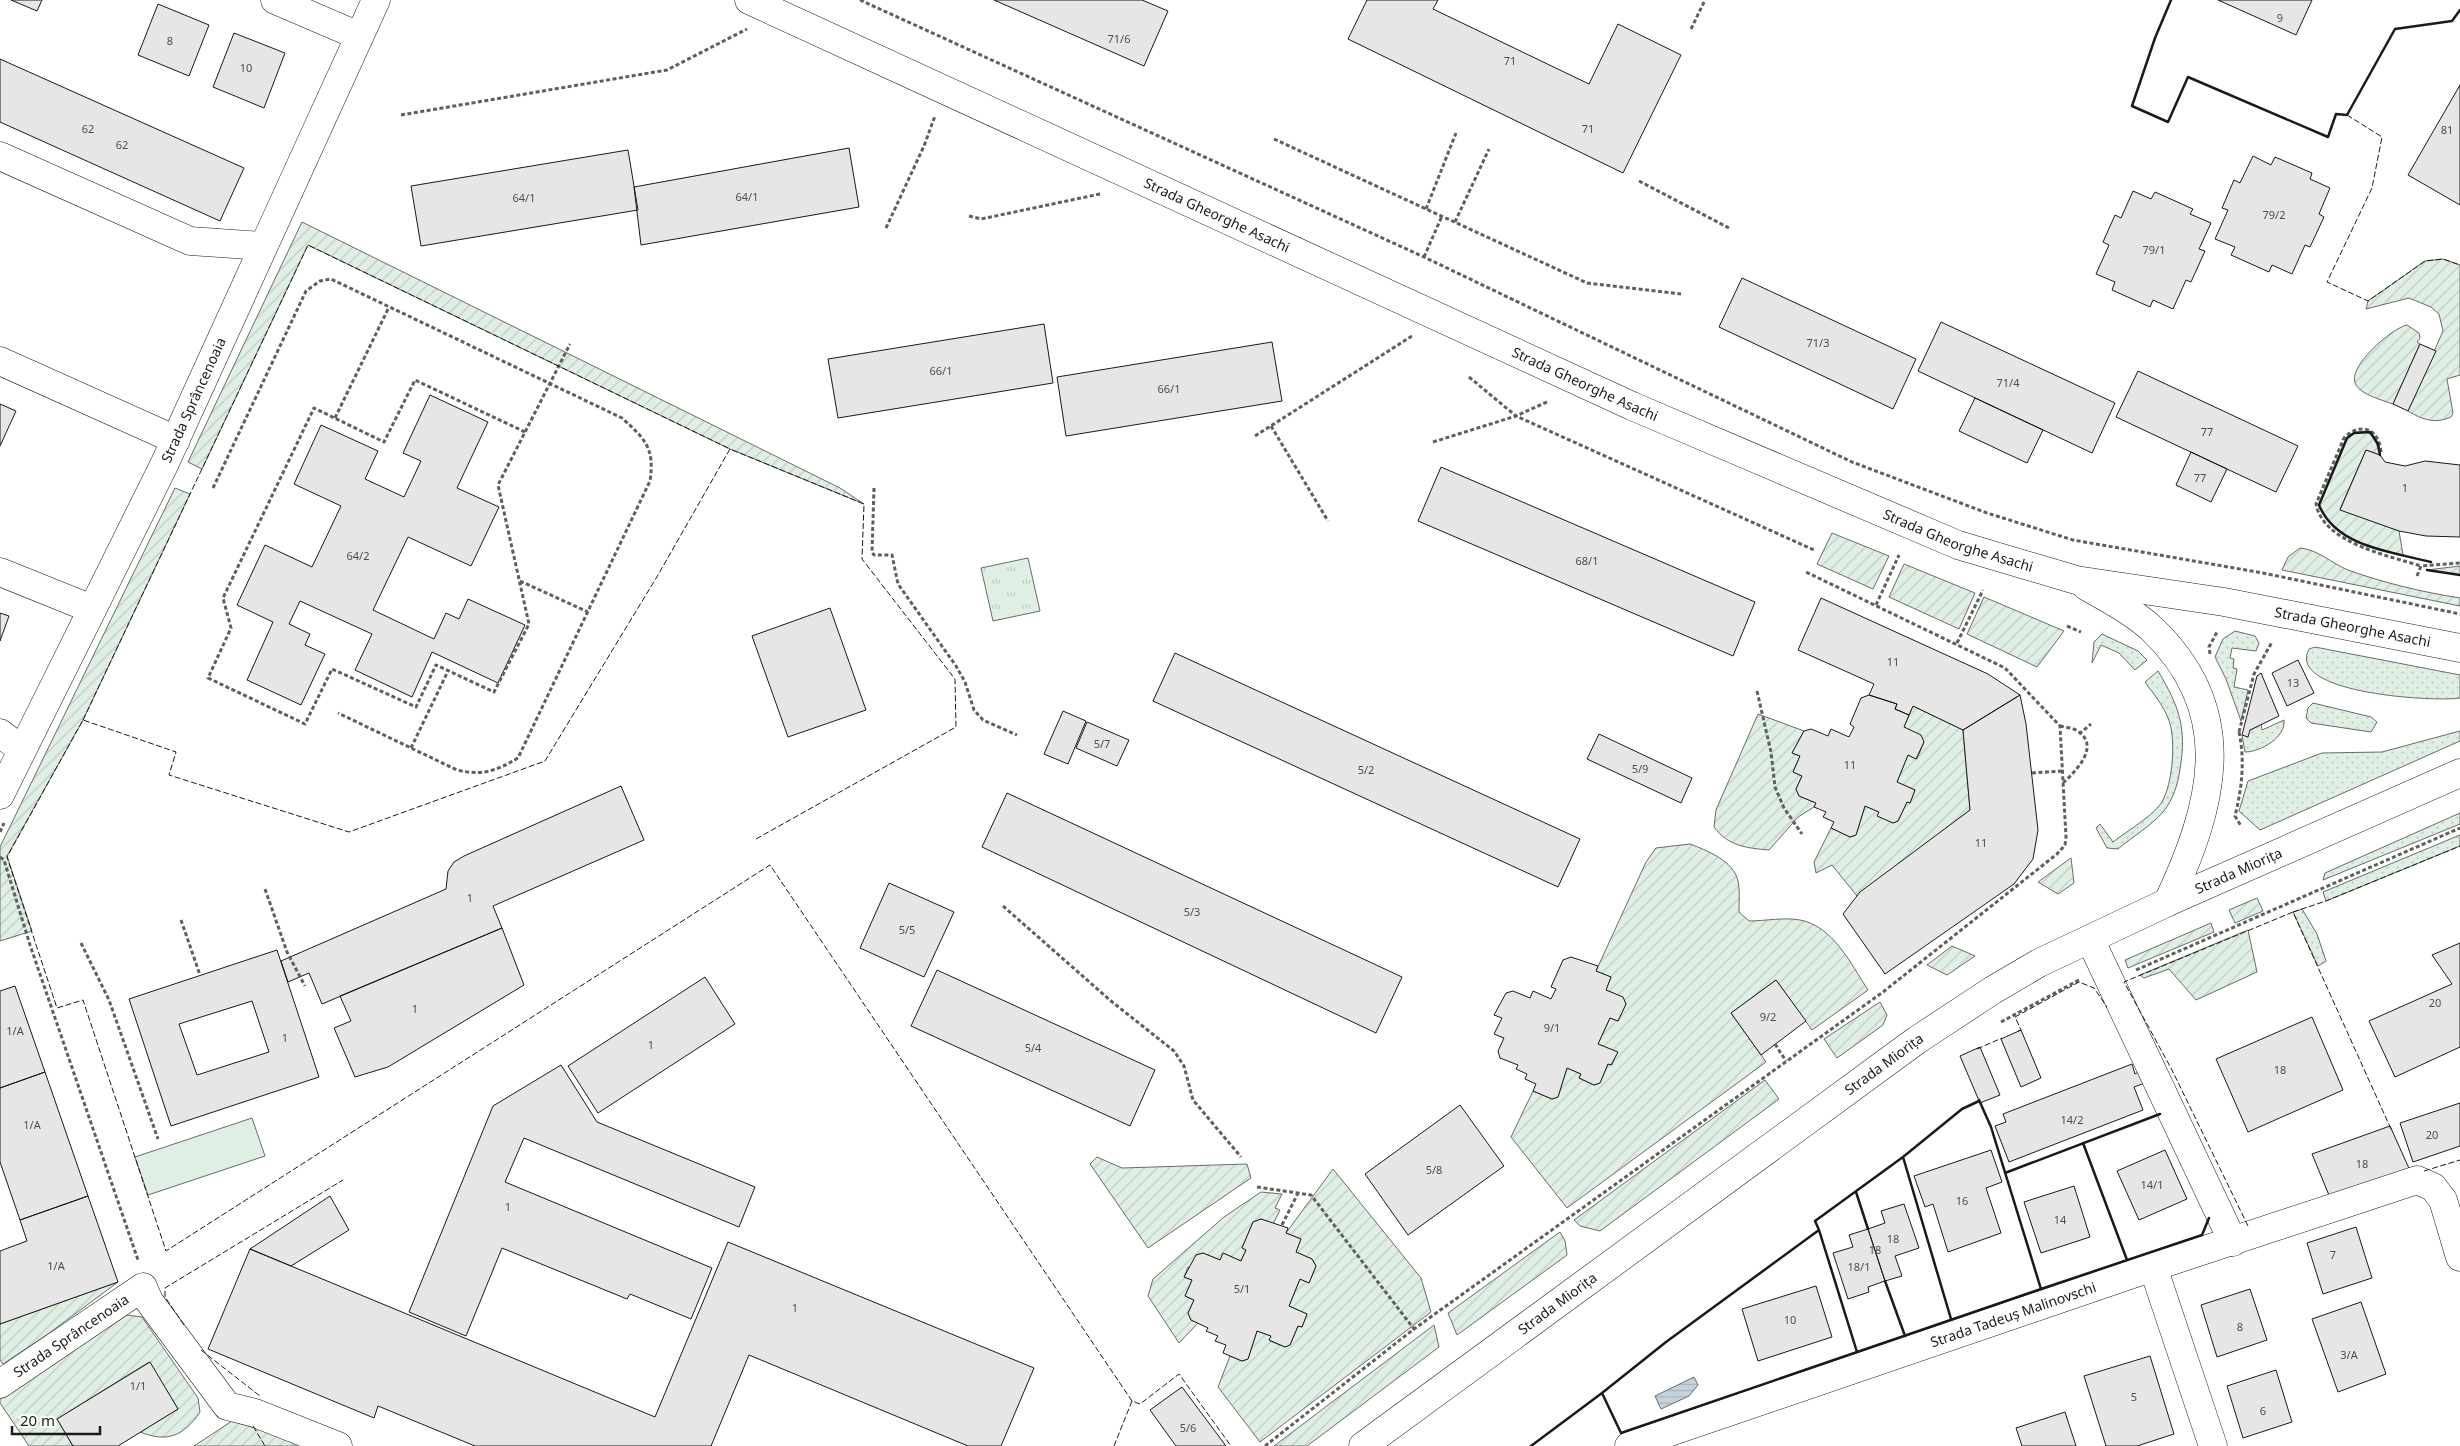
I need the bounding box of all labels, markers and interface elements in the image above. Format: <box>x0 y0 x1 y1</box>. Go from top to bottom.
house number: 9 <box>2277 10 2283 25</box>
house number: 71/6 <box>1108 31 1130 46</box>
house number: 8 <box>167 33 173 48</box>
house number: 71 <box>1504 53 1516 68</box>
house number: 10 <box>240 60 252 75</box>
house number: 62 <box>82 121 94 136</box>
house number: 71 <box>1582 121 1594 136</box>
house number: 81 <box>2441 122 2453 137</box>
house number: 62 <box>116 137 128 152</box>
street label: Strada Gheorghe Asachi <box>1141 173 1293 256</box>
house number: 64/1 <box>736 189 758 204</box>
house number: 64/1 <box>513 190 535 205</box>
house number: 79/2 <box>2263 207 2285 222</box>
house number: 79/1 <box>2143 242 2165 257</box>
street label: Strada Sprâncenoaia <box>156 334 230 465</box>
house number: 71/3 <box>1807 335 1829 350</box>
street label: Strada Gheorghe Asachi <box>1509 342 1661 425</box>
house number: 66/1 <box>930 363 952 378</box>
house number: 71/4 <box>1997 375 2020 390</box>
house number: 66/1 <box>1158 381 1180 396</box>
house number: 77 <box>2201 424 2213 439</box>
house number: 77 <box>2194 470 2206 485</box>
house number: 1 <box>2402 480 2408 495</box>
street label: Strada Gheorghe Asachi <box>1880 504 2036 576</box>
house number: 64/2 <box>347 548 369 563</box>
house number: 68/1 <box>1576 553 1598 568</box>
street label: Strada Gheorghe Asachi <box>2273 602 2432 651</box>
house number: 11 <box>1887 654 1899 669</box>
house number: 13 <box>2287 675 2299 690</box>
house number: 5/7 <box>1094 736 1110 751</box>
house number: 11 <box>1844 757 1856 772</box>
house number: 5/9 <box>1632 761 1648 776</box>
house number: 5/2 <box>1358 762 1374 777</box>
house number: 11 <box>1975 835 1987 850</box>
street label: Strada Miorița <box>2192 843 2285 898</box>
house number: 1 <box>467 890 473 905</box>
house number: 5/3 <box>1184 904 1200 919</box>
house number: 5/5 <box>899 922 915 937</box>
house number: 20 <box>2429 995 2441 1010</box>
house number: 1 <box>412 1001 418 1016</box>
house number: 9/2 <box>1760 1009 1776 1024</box>
house number: 9/1 <box>1544 1020 1560 1035</box>
house number: 1/A <box>6 1023 25 1038</box>
street label: Strada Miorița <box>1840 1028 1927 1099</box>
house number: 1 <box>282 1030 288 1045</box>
house number: 1 <box>648 1037 654 1052</box>
house number: 5/4 <box>1025 1040 1042 1055</box>
house number: 18 <box>2274 1062 2286 1077</box>
house number: 14/2 <box>2061 1112 2083 1127</box>
house number: 1/A <box>23 1117 42 1132</box>
house number: 20 <box>2426 1127 2438 1142</box>
house number: 18 <box>2356 1156 2368 1171</box>
house number: 5/8 <box>1426 1162 1442 1177</box>
house number: 14/1 <box>2141 1177 2163 1192</box>
house number: 16 <box>1956 1193 1968 1208</box>
house number: 1 <box>505 1199 511 1214</box>
house number: 14 <box>2054 1212 2067 1227</box>
house number: 18 <box>1887 1231 1899 1246</box>
house number: 18 <box>1869 1242 1881 1257</box>
house number: 7 <box>2330 1247 2336 1262</box>
house number: 1/A <box>47 1258 66 1273</box>
house number: 18/1 <box>1848 1259 1870 1274</box>
street label: Strada Miorița <box>1514 1268 1600 1338</box>
street label: Strada Tadeuș Malinovschi <box>1928 1277 2098 1351</box>
house number: 5/1 <box>1234 1281 1250 1296</box>
street label: Strada Sprâncenoaia <box>9 1289 132 1381</box>
house number: 1 <box>792 1300 798 1315</box>
house number: 10 <box>1784 1312 1796 1327</box>
house number: 8 <box>2237 1319 2243 1334</box>
house number: 3/A <box>2340 1347 2359 1362</box>
house number: 1/1 <box>130 1378 146 1393</box>
house number: 5 <box>2131 1389 2137 1404</box>
house number: 6 <box>2260 1403 2266 1418</box>
scale bar <box>12 1404 100 1436</box>
text: 20 m <box>20 1410 55 1430</box>
house number: 5/6 <box>1180 1420 1196 1435</box>

